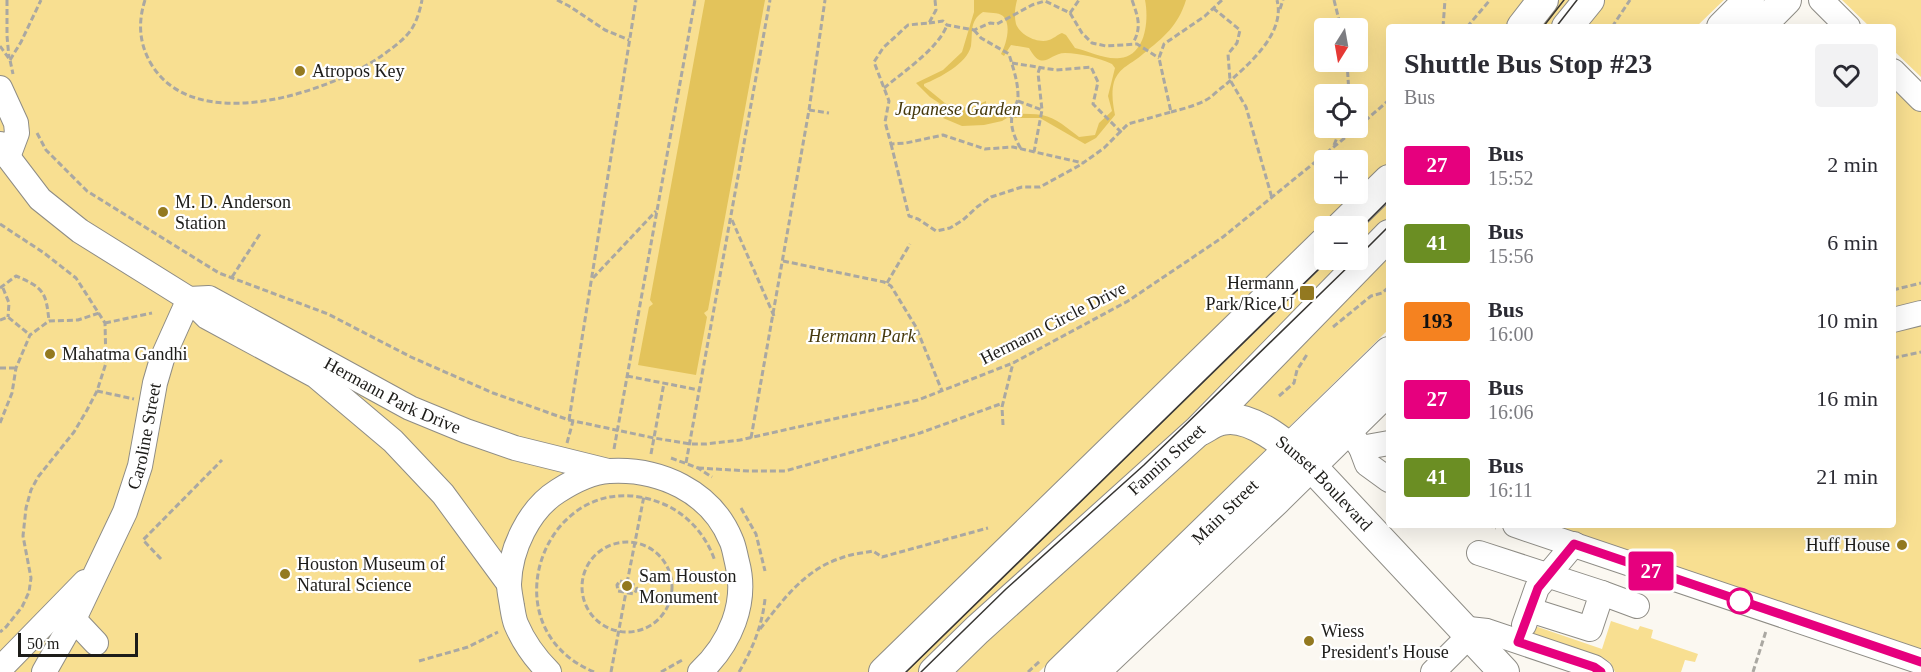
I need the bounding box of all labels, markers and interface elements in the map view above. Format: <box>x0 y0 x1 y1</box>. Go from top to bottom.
north arrow <box>1314 18 1368 72</box>
map controls <box>1314 18 1368 270</box>
button: heart <box>1815 44 1878 107</box>
text: Shuttle Bus Stop #23 <box>1404 48 1652 79</box>
place label: Atropos Key <box>312 61 405 81</box>
marker: Atropos Key <box>293 64 307 78</box>
button: locate <box>1314 84 1368 138</box>
text: Bus <box>1404 86 1435 108</box>
park label: Japanese Garden <box>895 99 1021 119</box>
text: Bus <box>1488 141 1523 166</box>
button: + <box>1314 150 1368 204</box>
text: 2 min <box>1827 152 1878 177</box>
text: 27 <box>1427 153 1448 177</box>
text: 15:52 <box>1488 167 1534 189</box>
place label: M. D. Anderson Station <box>175 192 291 233</box>
marker: M. D. Anderson Station <box>156 205 170 219</box>
button: − <box>1314 216 1368 270</box>
text: Bus <box>1488 219 1523 244</box>
text: 6 min <box>1827 230 1878 255</box>
text: 41 <box>1427 231 1448 255</box>
text: 15:56 <box>1488 245 1534 267</box>
place label: Hermann Park/Rice U <box>1206 273 1294 314</box>
street label: Hermann Circle Drive <box>977 278 1129 368</box>
marker: Hermann Park/Rice U <box>1298 284 1316 302</box>
text: Bus <box>1488 297 1523 322</box>
text: 10 min <box>1816 308 1878 333</box>
text: 193 <box>1421 309 1453 333</box>
text: 16:00 <box>1488 323 1534 345</box>
park label: Hermann Park <box>807 326 917 346</box>
place label: Mahatma Gandhi <box>62 344 187 364</box>
marker: Mahatma Gandhi <box>43 347 57 361</box>
street label: Hermann Park Drive <box>321 353 464 438</box>
text: Bus <box>1488 375 1523 400</box>
street label: Caroline Street <box>123 381 165 492</box>
text: 16 min <box>1816 386 1878 411</box>
text: 27 <box>1427 387 1448 411</box>
text: 16:06 <box>1488 401 1534 423</box>
street label: Fannin Street <box>1124 420 1209 499</box>
street label: Sunset Boulevard <box>1272 431 1376 535</box>
text: Bus <box>1488 453 1523 478</box>
text: 21 min <box>1816 464 1878 489</box>
text: 41 <box>1427 465 1448 489</box>
street label: Main Street <box>1188 475 1262 548</box>
text: 16:11 <box>1488 479 1533 501</box>
place label: Huff House <box>1806 535 1890 555</box>
marker: Huff House <box>1895 538 1909 552</box>
line badge: 27 <box>1624 552 1678 590</box>
place label: Houston Museum of Natural Science <box>297 554 445 595</box>
text: 27 <box>1641 559 1662 583</box>
place label: Sam Houston Monument <box>639 566 737 607</box>
marker: Houston Museum of Natural Science <box>278 567 292 581</box>
marker: Sam Houston Monument <box>620 579 634 593</box>
unlabelled marker <box>1727 588 1753 614</box>
place label: Wiess President's House <box>1321 621 1449 662</box>
scale bar <box>18 630 138 658</box>
marker: Wiess President's House <box>1302 634 1316 648</box>
text: 50 m <box>27 635 59 652</box>

